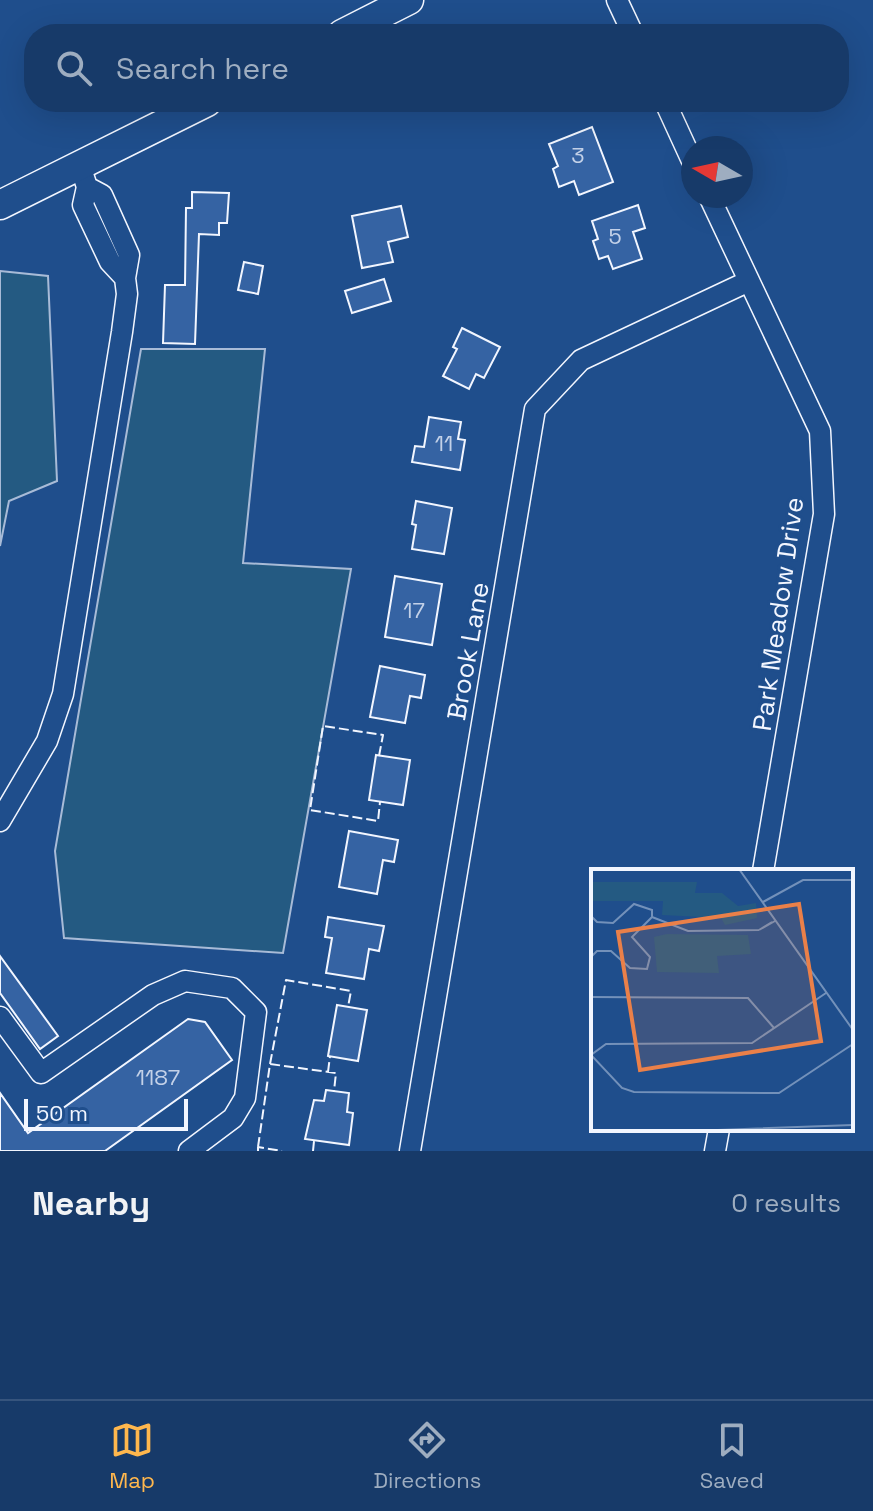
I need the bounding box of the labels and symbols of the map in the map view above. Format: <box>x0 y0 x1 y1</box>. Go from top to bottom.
north arrow <box>681 136 753 208</box>
house number: 3 <box>571 141 585 169</box>
house number: 5 <box>608 222 622 250</box>
house number: 11 <box>435 429 453 457</box>
street label: Park Meadow Drive <box>745 495 811 733</box>
street label: Brook Lane <box>439 579 497 723</box>
house number: 17 <box>403 596 425 624</box>
inset map <box>591 869 853 1131</box>
house number: 1187 <box>136 1063 180 1091</box>
scale bar <box>24 1095 188 1131</box>

